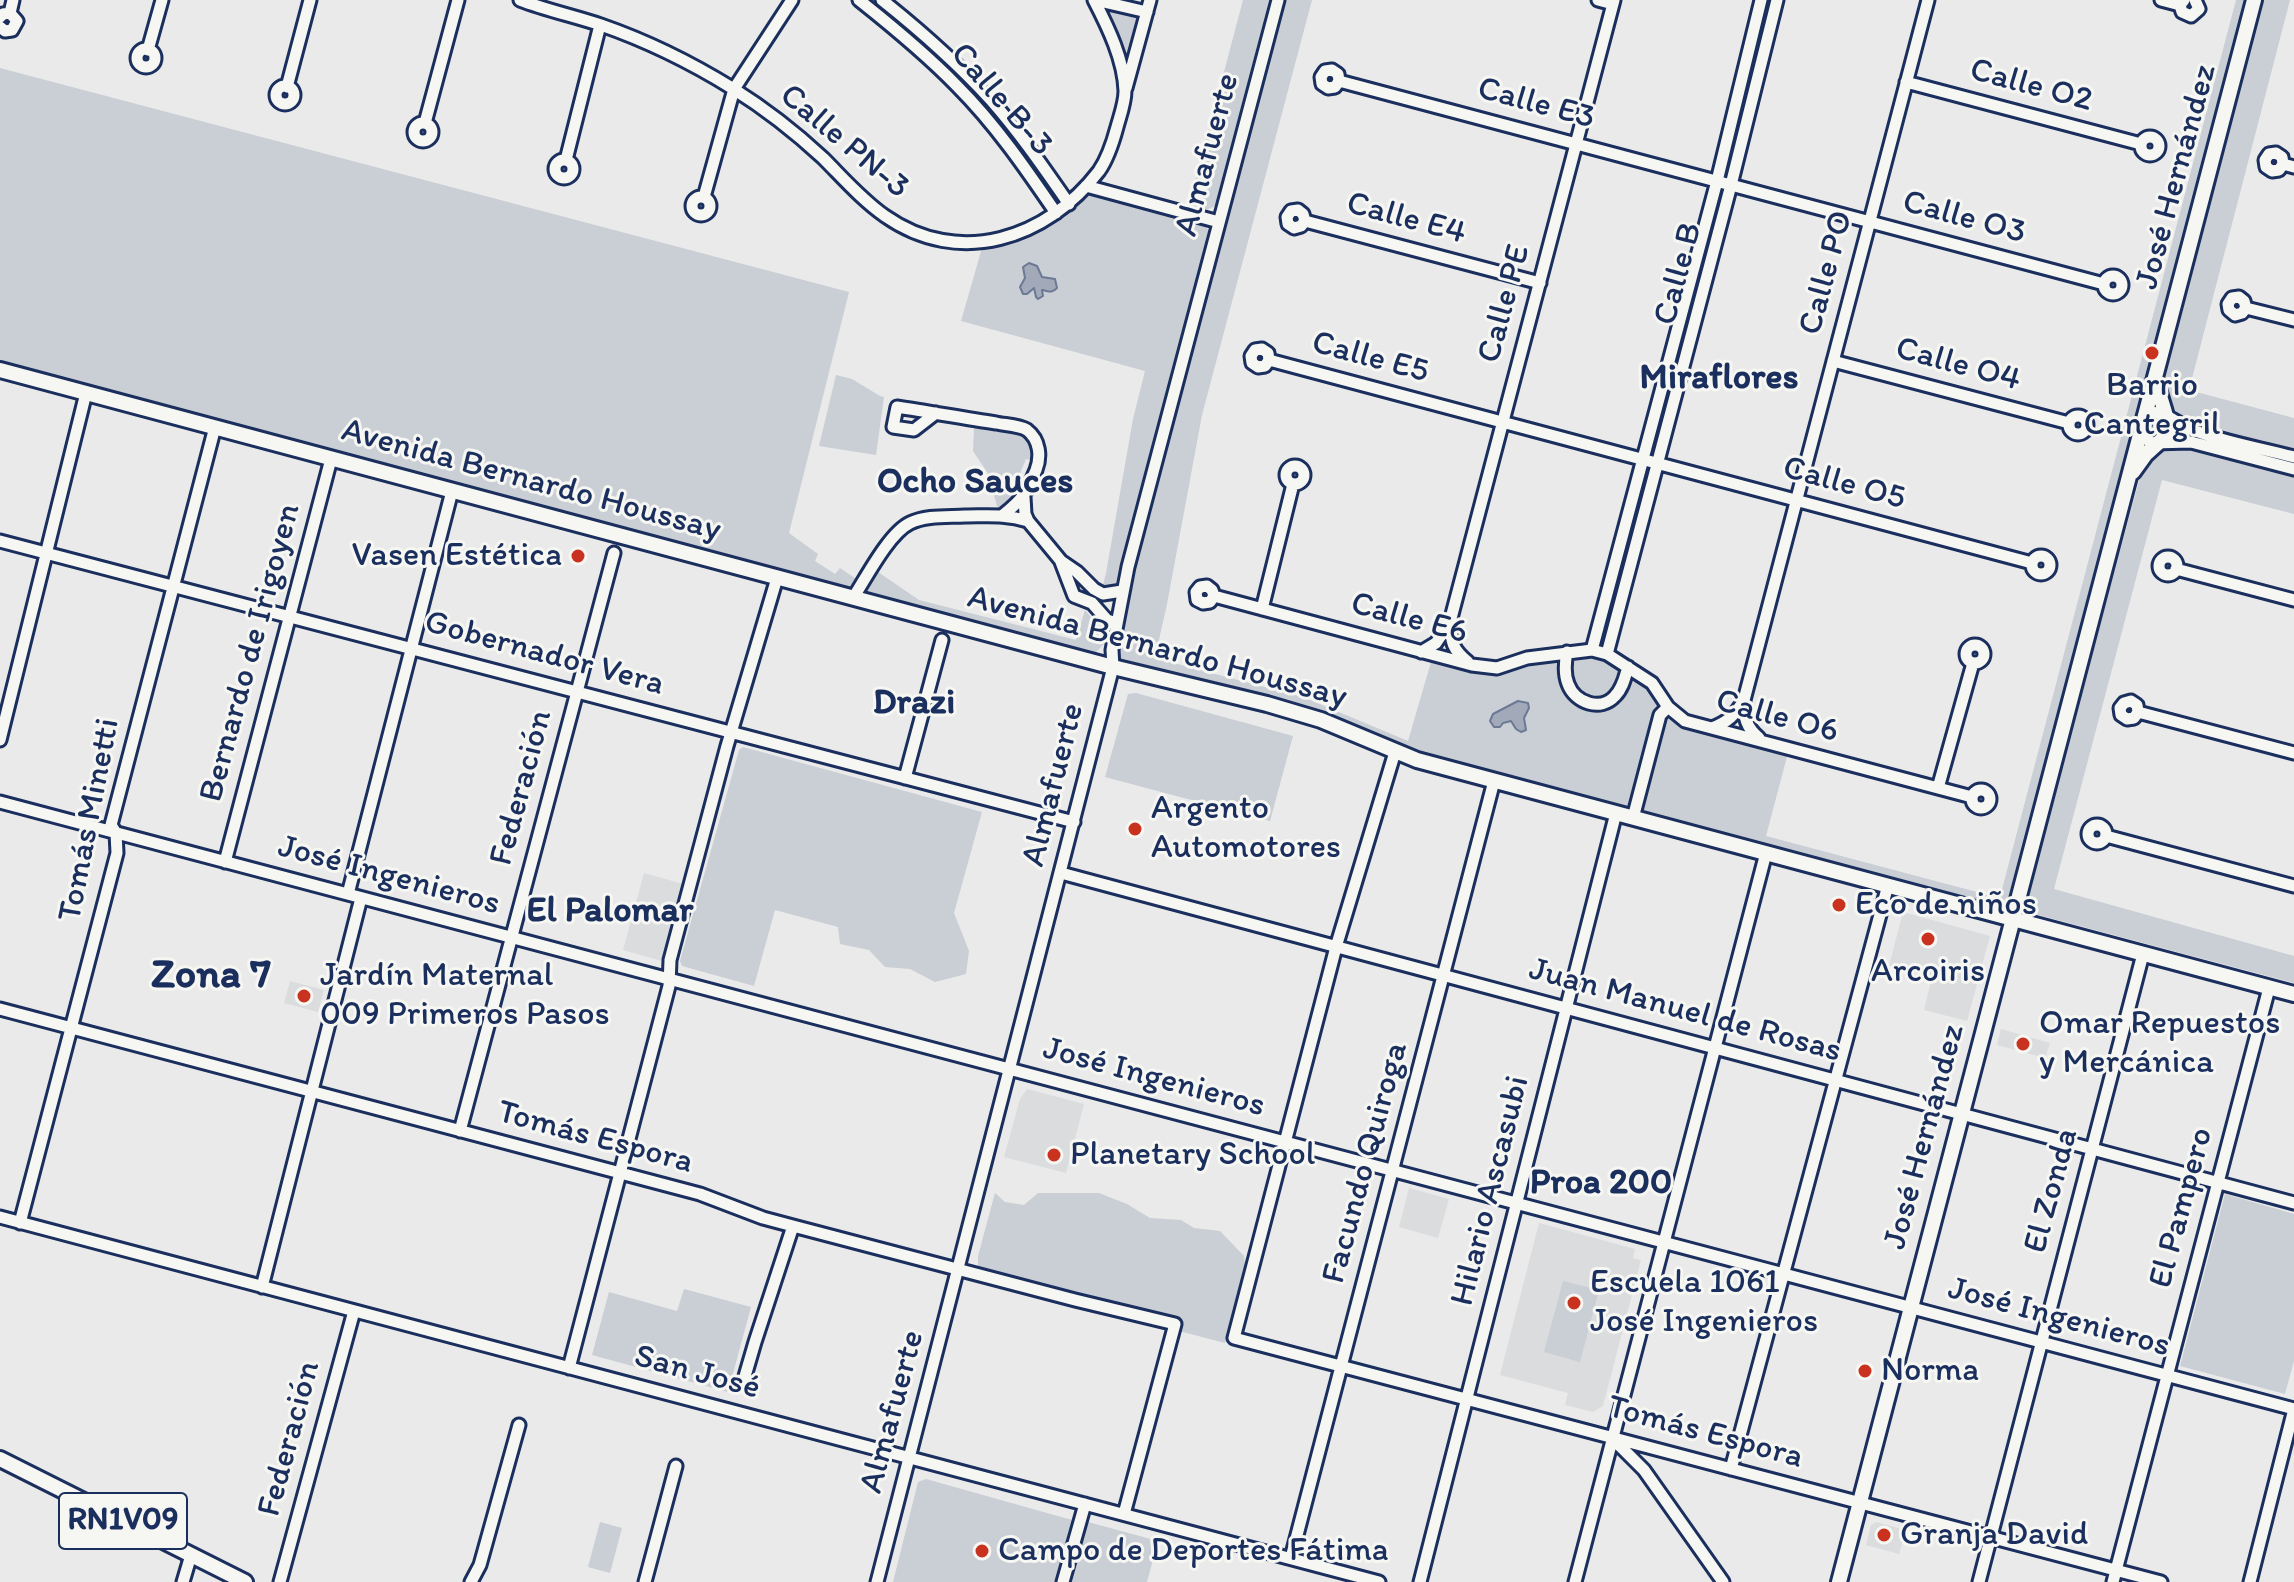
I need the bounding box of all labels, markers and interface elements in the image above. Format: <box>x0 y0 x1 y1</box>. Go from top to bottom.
street label: Calle B-3 <box>941 35 1061 165</box>
street label: Calle O2 <box>1965 50 2097 122</box>
street label: José Hernández <box>2127 60 2227 294</box>
street label: Almafuerte <box>1167 69 1249 241</box>
street label: Calle E3 <box>1473 69 1599 139</box>
street label: Calle PN-3 <box>771 76 917 208</box>
street label: Calle O3 <box>1898 182 2030 254</box>
street label: Calle E4 <box>1342 184 1470 254</box>
street label: Calle PO <box>1791 207 1863 339</box>
street label: Calle B <box>1646 218 1712 330</box>
street label: Calle PE <box>1470 240 1540 368</box>
street label: Calle E5 <box>1307 323 1433 393</box>
street label: Calle O4 <box>1891 329 2025 401</box>
marker: Barrio Cantegril <box>2143 344 2161 362</box>
district label: Miraflores <box>1639 357 1799 401</box>
place label: Barrio Cantegril <box>2084 366 2220 446</box>
street label: Avenida Bernardo Houssay <box>337 411 725 551</box>
street label: Calle O5 <box>1778 448 1910 520</box>
district label: Ocho Sauces <box>877 461 1073 505</box>
street label: Bernardo de Irigoyen <box>192 499 310 807</box>
place label: Vasen Estética <box>352 536 562 576</box>
marker: Vasen Estética <box>569 547 587 565</box>
street label: Avenida Bernardo Houssay <box>963 578 1351 718</box>
street label: Calle E6 <box>1346 584 1472 654</box>
street label: Gobernador Vera <box>420 602 668 706</box>
street label: Calle O6 <box>1711 681 1843 753</box>
district label: Drazi <box>873 682 955 726</box>
street label: Almafuerte <box>1014 699 1094 871</box>
street label: Federación <box>482 706 562 870</box>
street label: Tomás Minetti <box>50 715 130 925</box>
place label: Argento Automotores <box>1151 789 1341 868</box>
marker: Argento Automotores <box>1126 820 1144 838</box>
street label: José Ingenieros <box>274 827 504 925</box>
place label: Eco de niños <box>1855 885 2037 925</box>
district label: El Palomar <box>527 890 693 934</box>
marker: Eco de niños <box>1830 896 1848 914</box>
marker: Arcoiris <box>1919 930 1937 948</box>
street label: Juan Manuel de Rosas <box>1524 950 1846 1072</box>
district label: Zona 7 <box>151 951 271 1001</box>
place label: Arcoiris <box>1871 952 1985 992</box>
place label: Jardín Maternal 009 Primeros Pasos <box>320 956 610 1036</box>
marker: Jardín Maternal 009 Primeros Pasos <box>295 987 313 1005</box>
place label: Omar Repuestos y Mercánica <box>2039 1004 2280 1084</box>
street label: José Hernández <box>1875 1020 1975 1254</box>
street label: José Ingenieros <box>1039 1029 1269 1127</box>
marker: Omar Repuestos y Mercánica <box>2014 1035 2032 1053</box>
street label: Facundo Quiroga <box>1314 1038 1418 1288</box>
street label: Hilario Ascasubi <box>1443 1072 1539 1310</box>
street label: Tomás Espora <box>493 1092 697 1184</box>
street label: El Pampero <box>2141 1123 2223 1293</box>
street label: El Zonda <box>2016 1124 2088 1258</box>
place label: Planetary School <box>1070 1135 1315 1175</box>
marker: Planetary School <box>1045 1146 1063 1164</box>
district label: Proa 200 <box>1530 1162 1672 1206</box>
place label: Escuela 1061 José Ingenieros <box>1590 1263 1818 1342</box>
street label: José Ingenieros <box>1944 1269 2174 1367</box>
marker: Escuela 1061 José Ingenieros <box>1565 1294 1583 1312</box>
street label: Almafuerte <box>852 1326 934 1498</box>
street label: San José <box>630 1337 764 1409</box>
place label: Norma <box>1881 1351 1979 1391</box>
street label: Federación <box>250 1357 330 1521</box>
marker: Norma <box>1856 1362 1874 1380</box>
street label: Tomás Espora <box>1603 1387 1807 1479</box>
road number: RN1V09 <box>59 1493 187 1549</box>
place label: Granja David <box>1900 1515 2088 1555</box>
marker: Granja David <box>1875 1526 1893 1544</box>
place label: Campo de Deportes Fátima <box>998 1531 1388 1571</box>
marker: Campo de Deportes Fátima <box>973 1542 991 1560</box>

